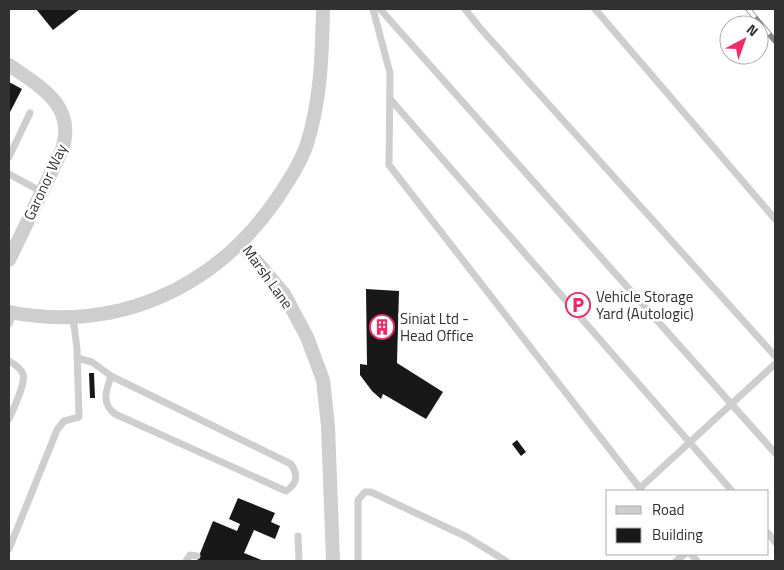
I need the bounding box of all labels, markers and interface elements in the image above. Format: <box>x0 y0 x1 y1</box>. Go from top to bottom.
north arrow <box>719 15 769 65</box>
text: N <box>742 19 763 41</box>
street label: Garonor Way <box>17 140 73 224</box>
street label: Marsh Lane <box>237 240 299 314</box>
place label: Vehicle Storage Yard (Autologic) <box>596 285 694 325</box>
parking icon: Vehicle Storage Yard (Autologic) <box>565 292 591 318</box>
place label: Siniat Ltd - Head Office <box>400 307 474 347</box>
building icon: Siniat Ltd - Head Office <box>369 314 395 340</box>
legend <box>606 490 769 555</box>
text: Road <box>652 498 684 521</box>
text: Building <box>652 523 703 546</box>

